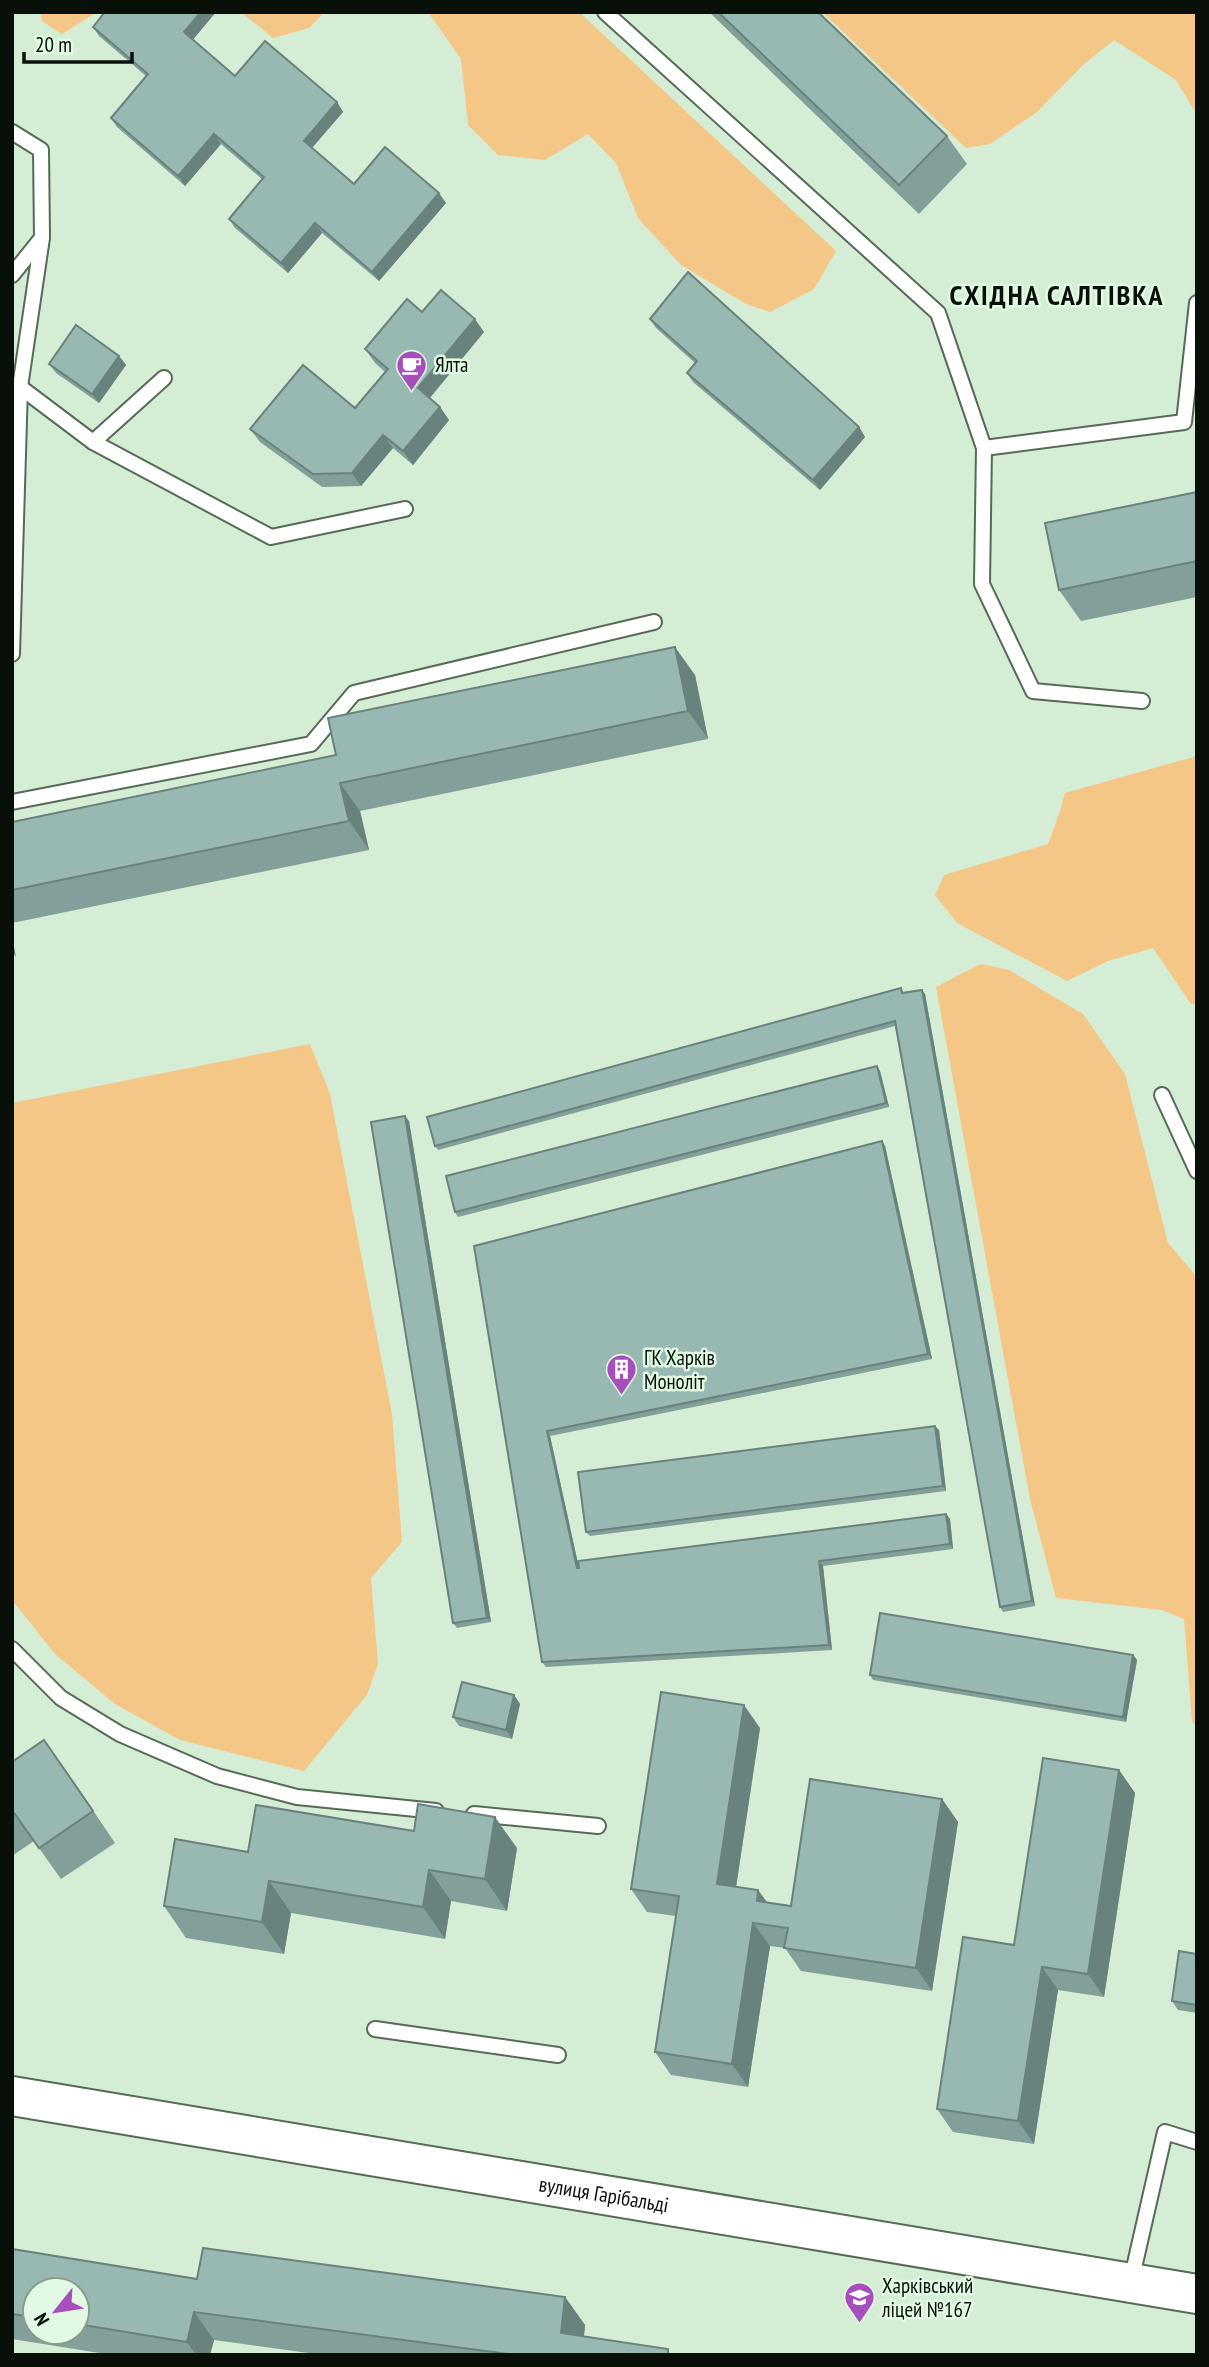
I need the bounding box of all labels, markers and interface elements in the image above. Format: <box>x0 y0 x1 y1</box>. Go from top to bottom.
scale bar <box>24 21 133 65</box>
text: 20 m <box>35 31 72 58</box>
district label: СХІДНА САЛТІВКА <box>950 276 1164 313</box>
cafe icon: Ялта <box>395 348 429 392</box>
place label: Ялта <box>435 351 468 378</box>
place label: ГК Харків Моноліт <box>644 1344 715 1395</box>
building icon: ГК Харків Моноліт <box>604 1353 638 1397</box>
street label: вулиця Гарібальді <box>537 2170 671 2219</box>
place label: Харківський ліцей №167 <box>881 2272 973 2323</box>
north arrow <box>21 2276 91 2346</box>
school or university icon: Харківський ліцей №167 <box>842 2281 876 2325</box>
text: N <box>28 2309 54 2330</box>

